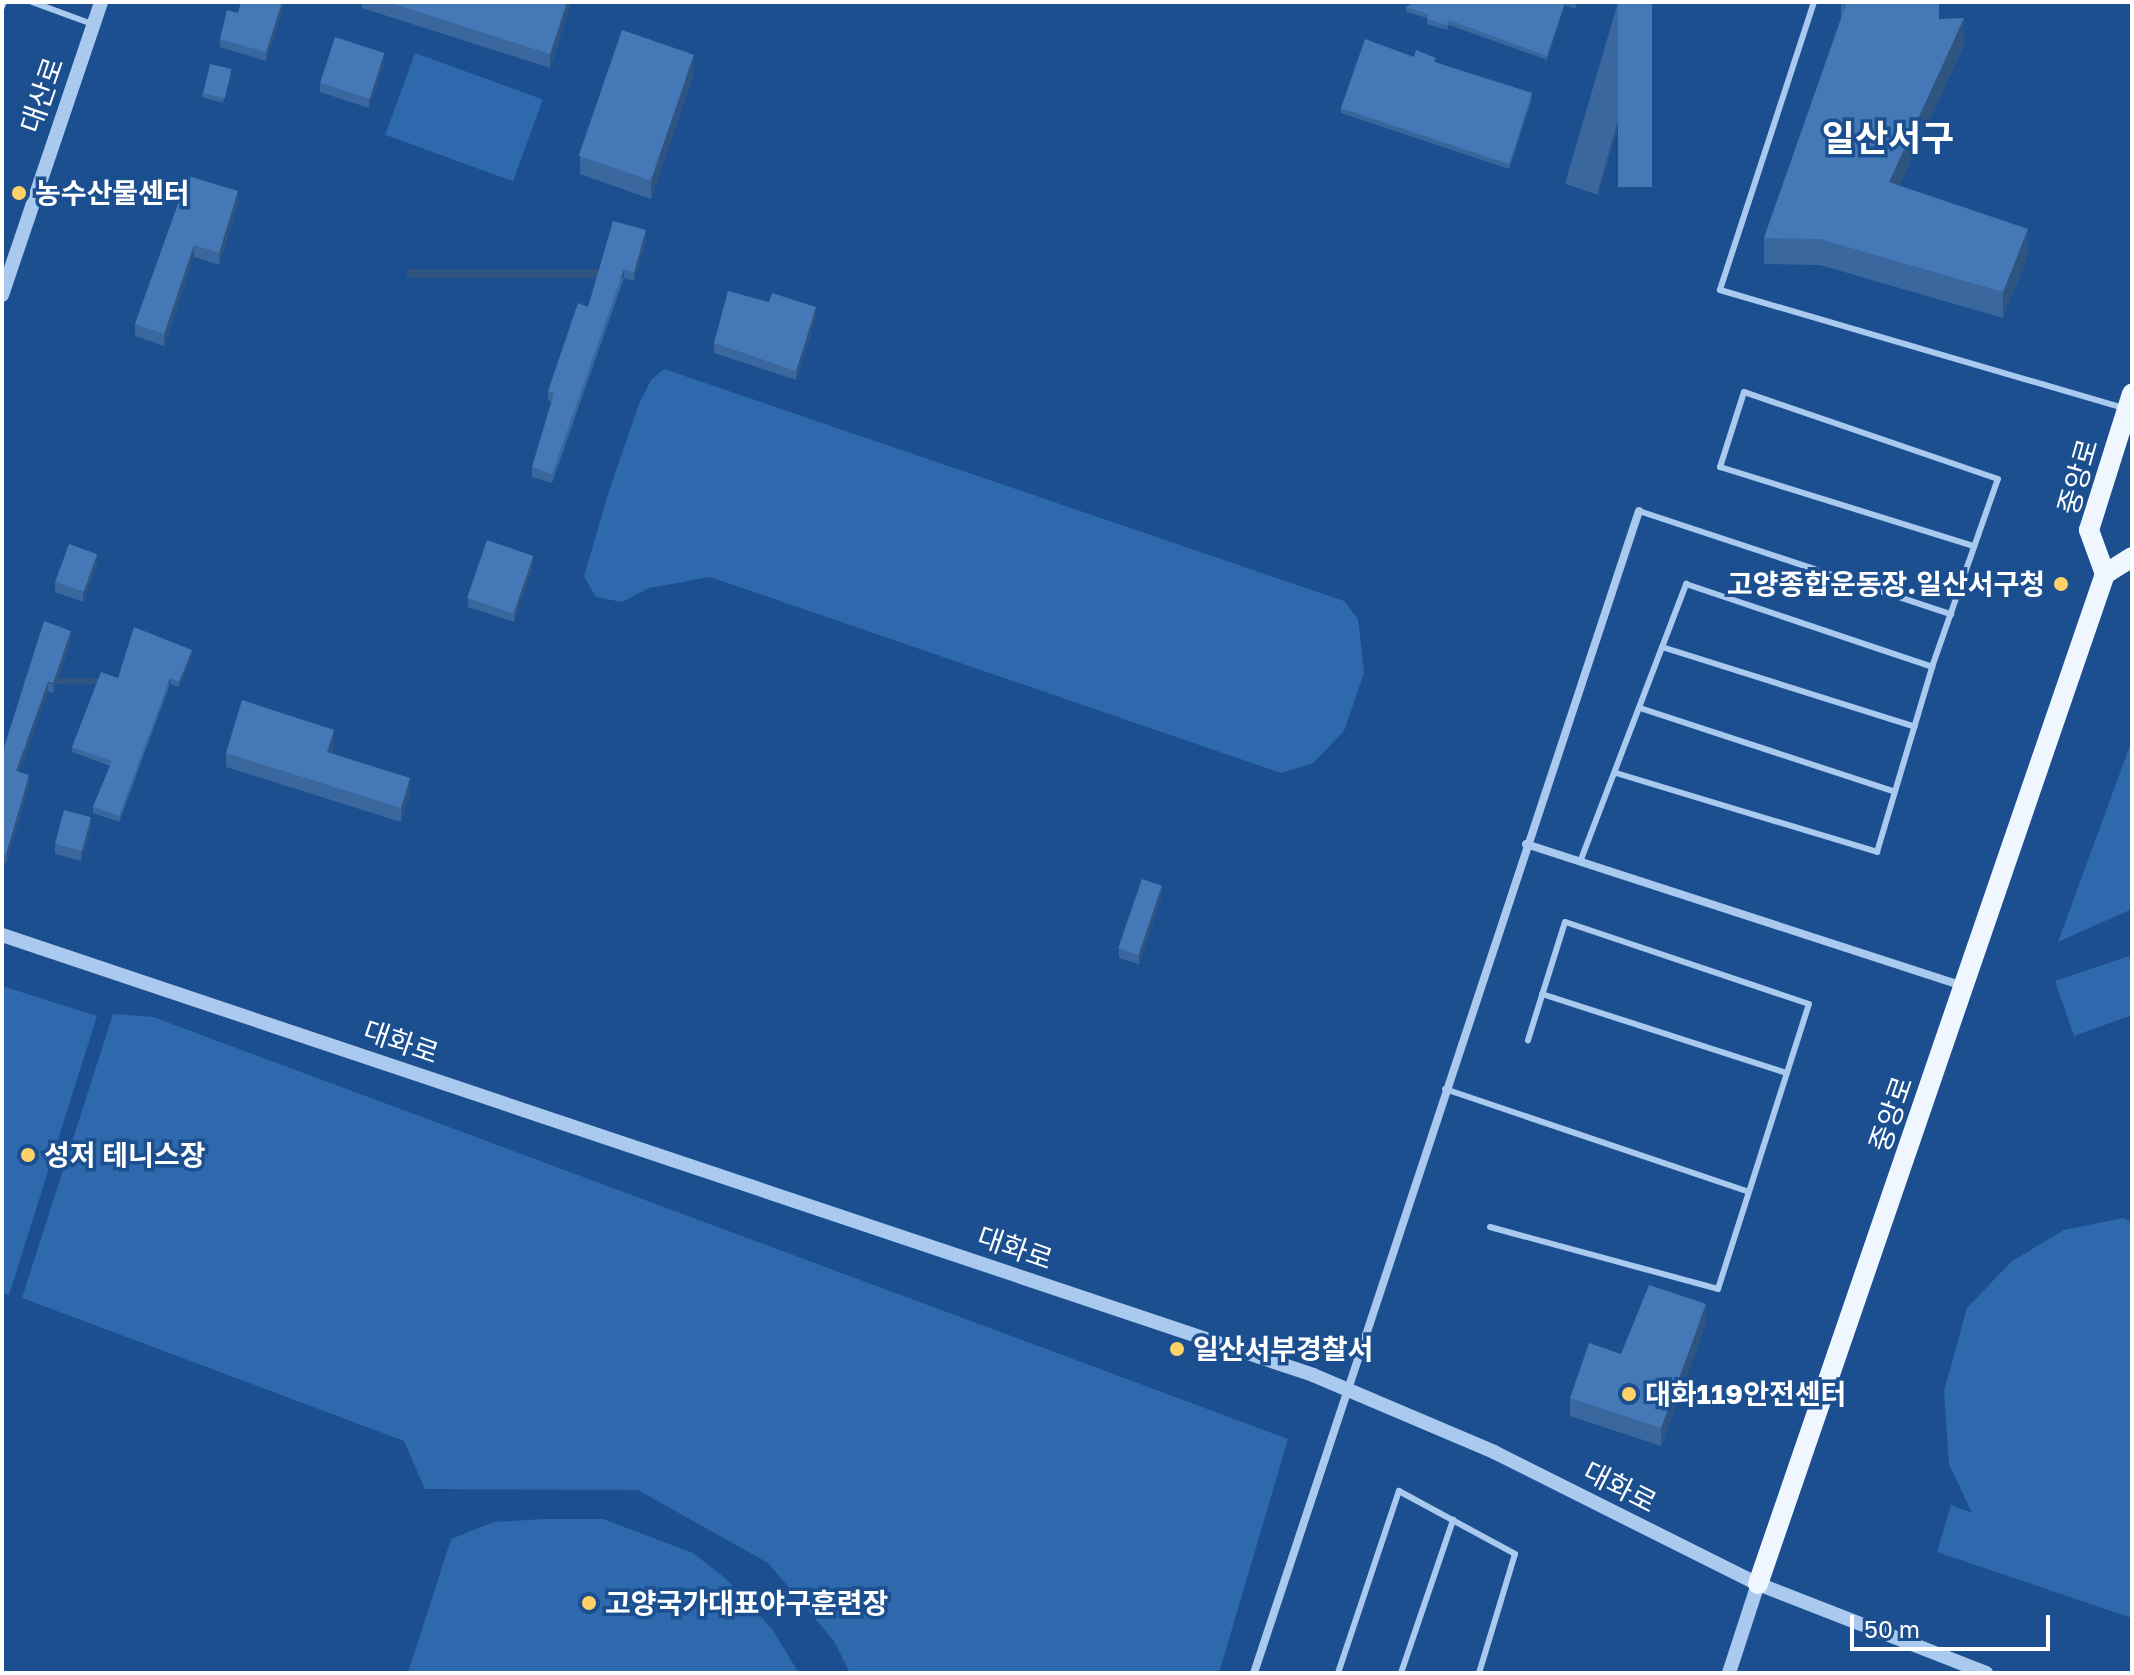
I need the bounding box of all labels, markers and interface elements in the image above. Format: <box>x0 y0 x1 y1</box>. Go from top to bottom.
street label: 대산로 <box>14 53 70 137</box>
district label: 일산서구 <box>1822 116 1954 160</box>
place label: 농수산물센터 <box>35 176 190 210</box>
marker: 농수산물센터 <box>10 184 28 202</box>
street label: 중앙로 <box>2051 435 2105 519</box>
place label: 고양종합운동장.일산서구청 <box>1727 567 2045 601</box>
marker: 고양종합운동장.일산서구청 <box>2052 575 2070 593</box>
street label: 대화로 <box>359 1014 443 1070</box>
street label: 중앙로 <box>1863 1072 1919 1156</box>
place label: 성저 테니스장 <box>44 1138 206 1172</box>
marker: 성저 테니스장 <box>19 1146 37 1164</box>
street label: 대화로 <box>973 1220 1057 1276</box>
place label: 일산서부경찰서 <box>1193 1332 1373 1366</box>
marker: 일산서부경찰서 <box>1168 1340 1186 1358</box>
place label: 대화119안전센터 <box>1645 1377 1846 1411</box>
marker: 대화119안전센터 <box>1620 1385 1638 1403</box>
street label: 대화로 <box>1578 1454 1662 1520</box>
place label: 고양국가대표야구훈련장 <box>605 1586 888 1620</box>
marker: 고양국가대표야구훈련장 <box>580 1594 598 1612</box>
scale bar <box>1854 1599 2054 1649</box>
text: 50 m <box>1864 1614 1920 1643</box>

